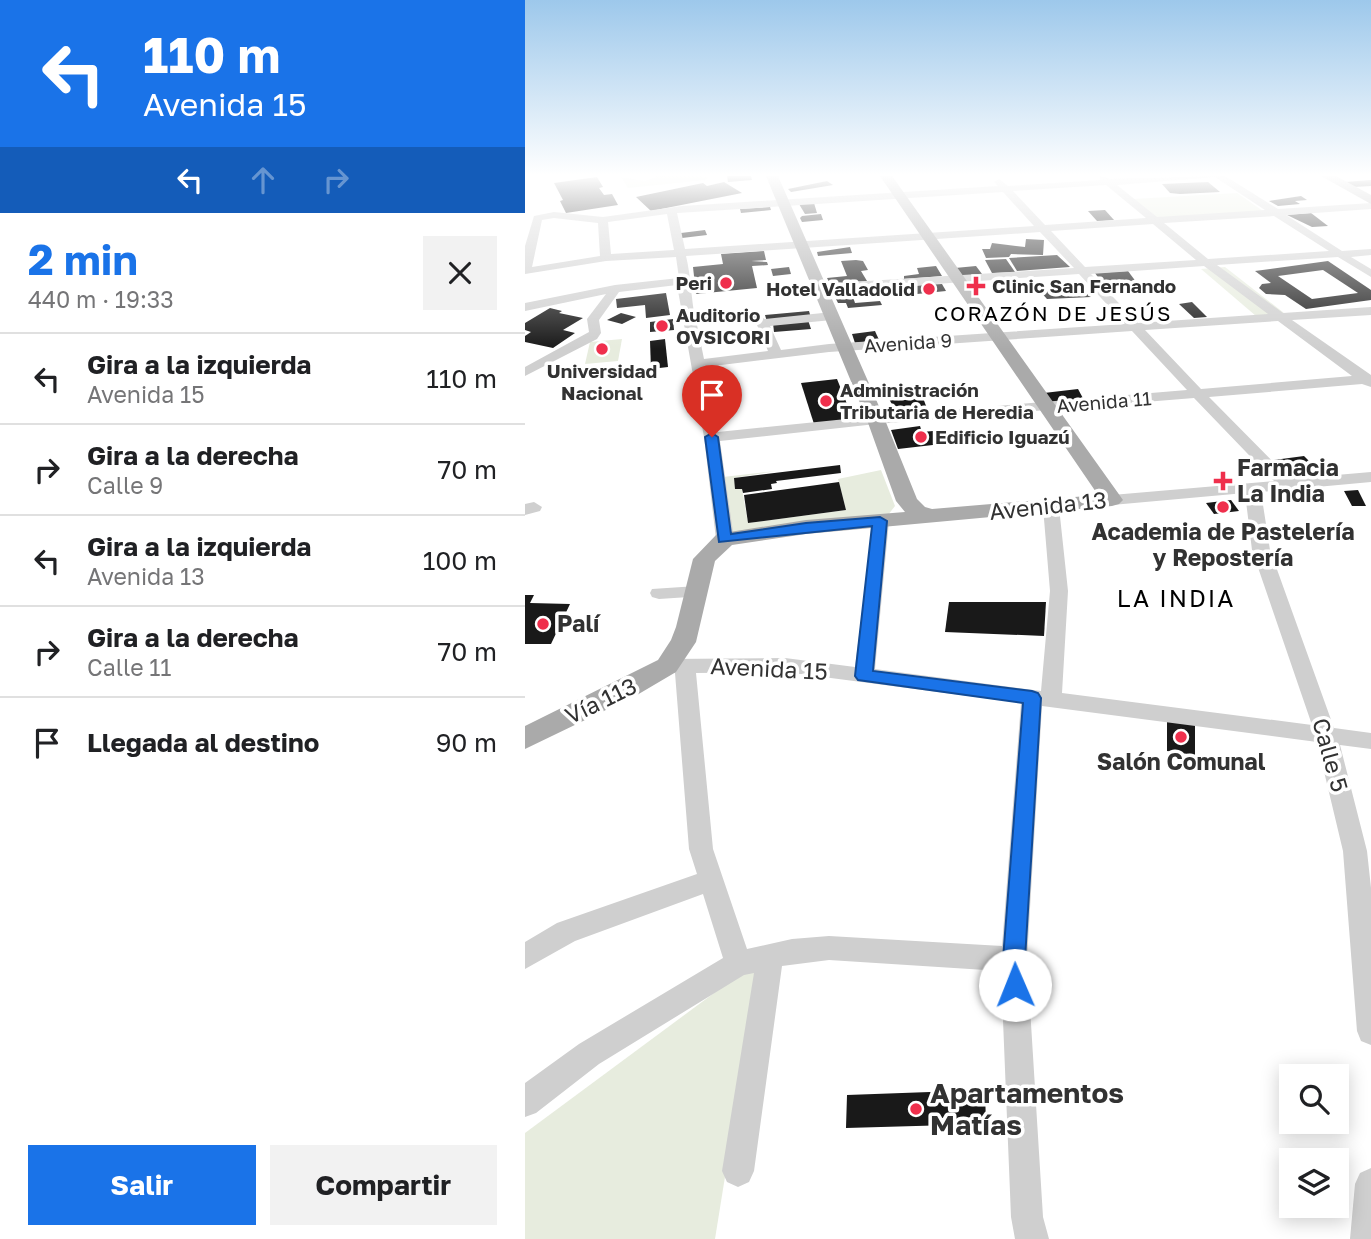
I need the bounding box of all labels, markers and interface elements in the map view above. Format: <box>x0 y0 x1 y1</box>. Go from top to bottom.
text: 110 m <box>143 25 280 84</box>
icon: left <box>28 28 119 119</box>
text: Avenida 15 <box>143 85 306 123</box>
icon: left <box>171 161 209 199</box>
icon: ahead <box>244 161 282 199</box>
icon: right <box>317 161 355 199</box>
text: 2 min <box>28 234 138 284</box>
button: close <box>423 236 497 310</box>
place label: Peri <box>676 271 712 294</box>
place label: Clinic San Fernando <box>992 274 1176 297</box>
marker: Peri <box>718 275 734 291</box>
marker: Clinic San Fernando <box>966 276 986 296</box>
place label: Hotel Valladolid <box>766 277 915 300</box>
marker: Hotel Valladolid <box>921 281 937 297</box>
text: 440 m · 19:33 <box>28 285 174 313</box>
district label: CORAZÓN DE JESÚS <box>934 300 1172 326</box>
place label: Auditorio OVSICORI <box>676 303 770 348</box>
marker: Auditorio OVSICORI <box>654 318 670 334</box>
street label: Avenida 9 <box>863 328 953 357</box>
marker: Universidad Nacional <box>594 341 610 357</box>
text: Gira a la izquierda <box>87 349 311 380</box>
place label: Universidad Nacional <box>547 359 657 404</box>
icon: left <box>28 360 66 398</box>
text: 110 m <box>426 363 497 394</box>
pin <box>682 365 742 437</box>
icon: arrive <box>693 376 731 414</box>
place label: Administración Tributaria de Heredia <box>840 378 1034 423</box>
text: Avenida 15 <box>87 380 204 408</box>
street label: Avenida 11 <box>1056 386 1152 417</box>
marker: Administración Tributaria de Heredia <box>818 393 834 409</box>
place label: Edificio Iguazú <box>935 425 1070 448</box>
marker: Edificio Iguazú <box>913 429 929 445</box>
text: Gira a la derecha <box>87 440 299 471</box>
icon: right <box>28 451 66 489</box>
place label: Farmacia La India <box>1237 453 1339 507</box>
text: 70 m <box>438 454 497 485</box>
text: Calle 9 <box>87 471 163 499</box>
marker: Farmacia La India <box>1215 473 1231 489</box>
street label: Avenida 13 <box>988 485 1108 525</box>
marker: Academia de Pastelería y Repostería <box>1215 499 1231 515</box>
place label: Academia de Pastelería y Repostería <box>1091 517 1355 571</box>
text: Gira a la izquierda <box>87 531 311 562</box>
icon: left <box>28 542 66 580</box>
text: 100 m <box>423 545 497 576</box>
text: Avenida 13 <box>87 562 205 590</box>
district label: LA INDIA <box>1117 583 1235 612</box>
place label: Palí <box>557 609 601 637</box>
marker: Palí <box>535 616 551 632</box>
text: Gira a la derecha <box>87 622 299 653</box>
icon: right <box>28 633 66 671</box>
text: 70 m <box>438 636 497 667</box>
street label: Avenida 15 <box>710 651 828 685</box>
text: Calle 11 <box>87 653 172 681</box>
street label: Vía 113 <box>560 671 641 729</box>
street label: Calle 5 <box>1307 715 1355 795</box>
icon: arrive <box>28 724 66 762</box>
text: Llegada al destino <box>87 727 319 758</box>
text: 90 m <box>436 727 497 758</box>
marker: Salón Comunal <box>1173 729 1189 745</box>
place label: Salón Comunal <box>1097 747 1266 775</box>
position arrow <box>978 948 1052 1022</box>
map controls <box>1279 1064 1349 1218</box>
button: search <box>1279 1064 1349 1134</box>
place label: Apartamentos Matías <box>930 1076 1124 1141</box>
marker: Apartamentos Matías <box>908 1101 924 1117</box>
button: Salir <box>28 1145 256 1225</box>
button: Compartir <box>270 1145 497 1225</box>
button: layers <box>1279 1148 1349 1218</box>

